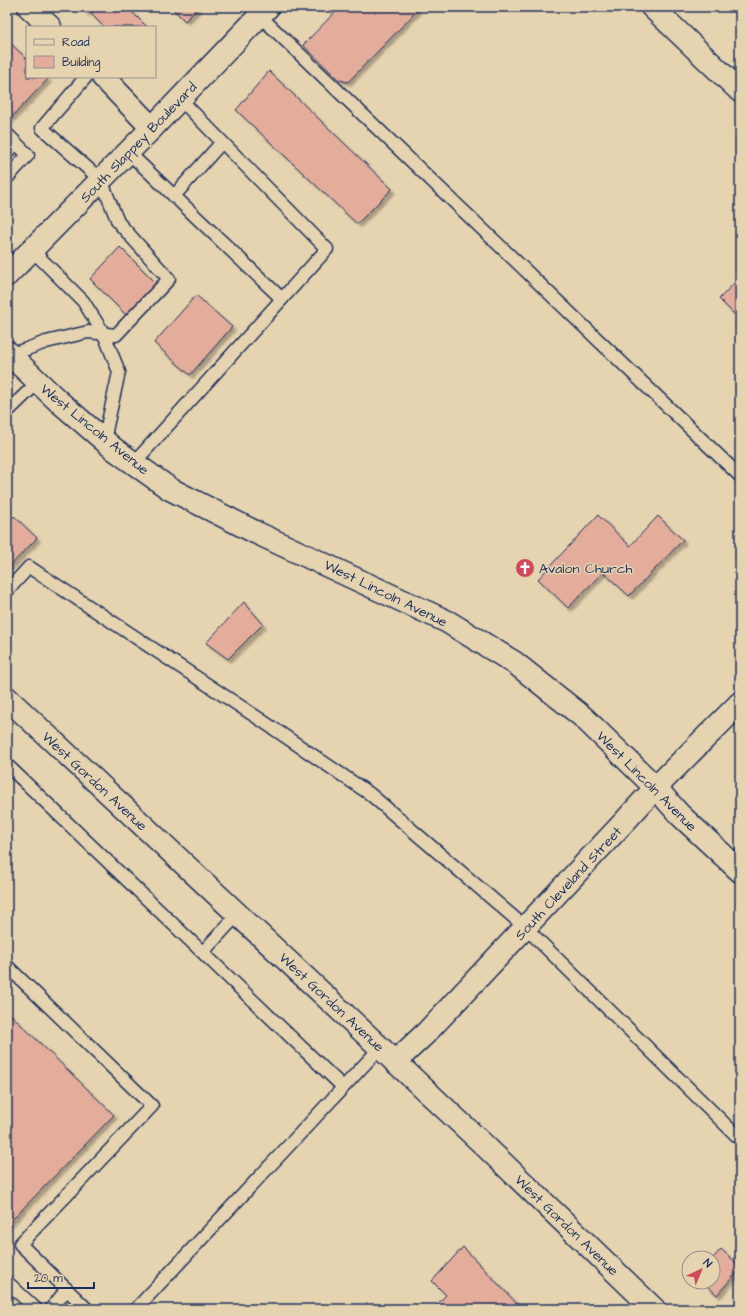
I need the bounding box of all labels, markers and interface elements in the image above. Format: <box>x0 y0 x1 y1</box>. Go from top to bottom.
legend <box>26 26 156 78</box>
text: Road <box>62 34 90 51</box>
text: Building <box>62 54 100 72</box>
street label: South Slappey Boulevard <box>76 78 202 208</box>
street label: West Lincoln Avenue <box>36 380 153 480</box>
street label: West Lincoln Avenue <box>321 555 451 633</box>
church icon: Avalon Church <box>514 557 536 579</box>
place label: Avalon Church <box>539 559 633 579</box>
street label: West Lincoln Avenue <box>592 727 701 837</box>
street label: West Gordon Avenue <box>37 728 152 836</box>
street label: South Cleveland Street <box>511 822 627 945</box>
street label: West Gordon Avenue <box>274 949 389 1057</box>
street label: West Gordon Avenue <box>510 1171 623 1281</box>
north arrow <box>681 1250 721 1290</box>
text: N <box>700 1255 715 1271</box>
scale bar <box>28 1264 94 1290</box>
text: 20 m <box>34 1270 63 1287</box>

